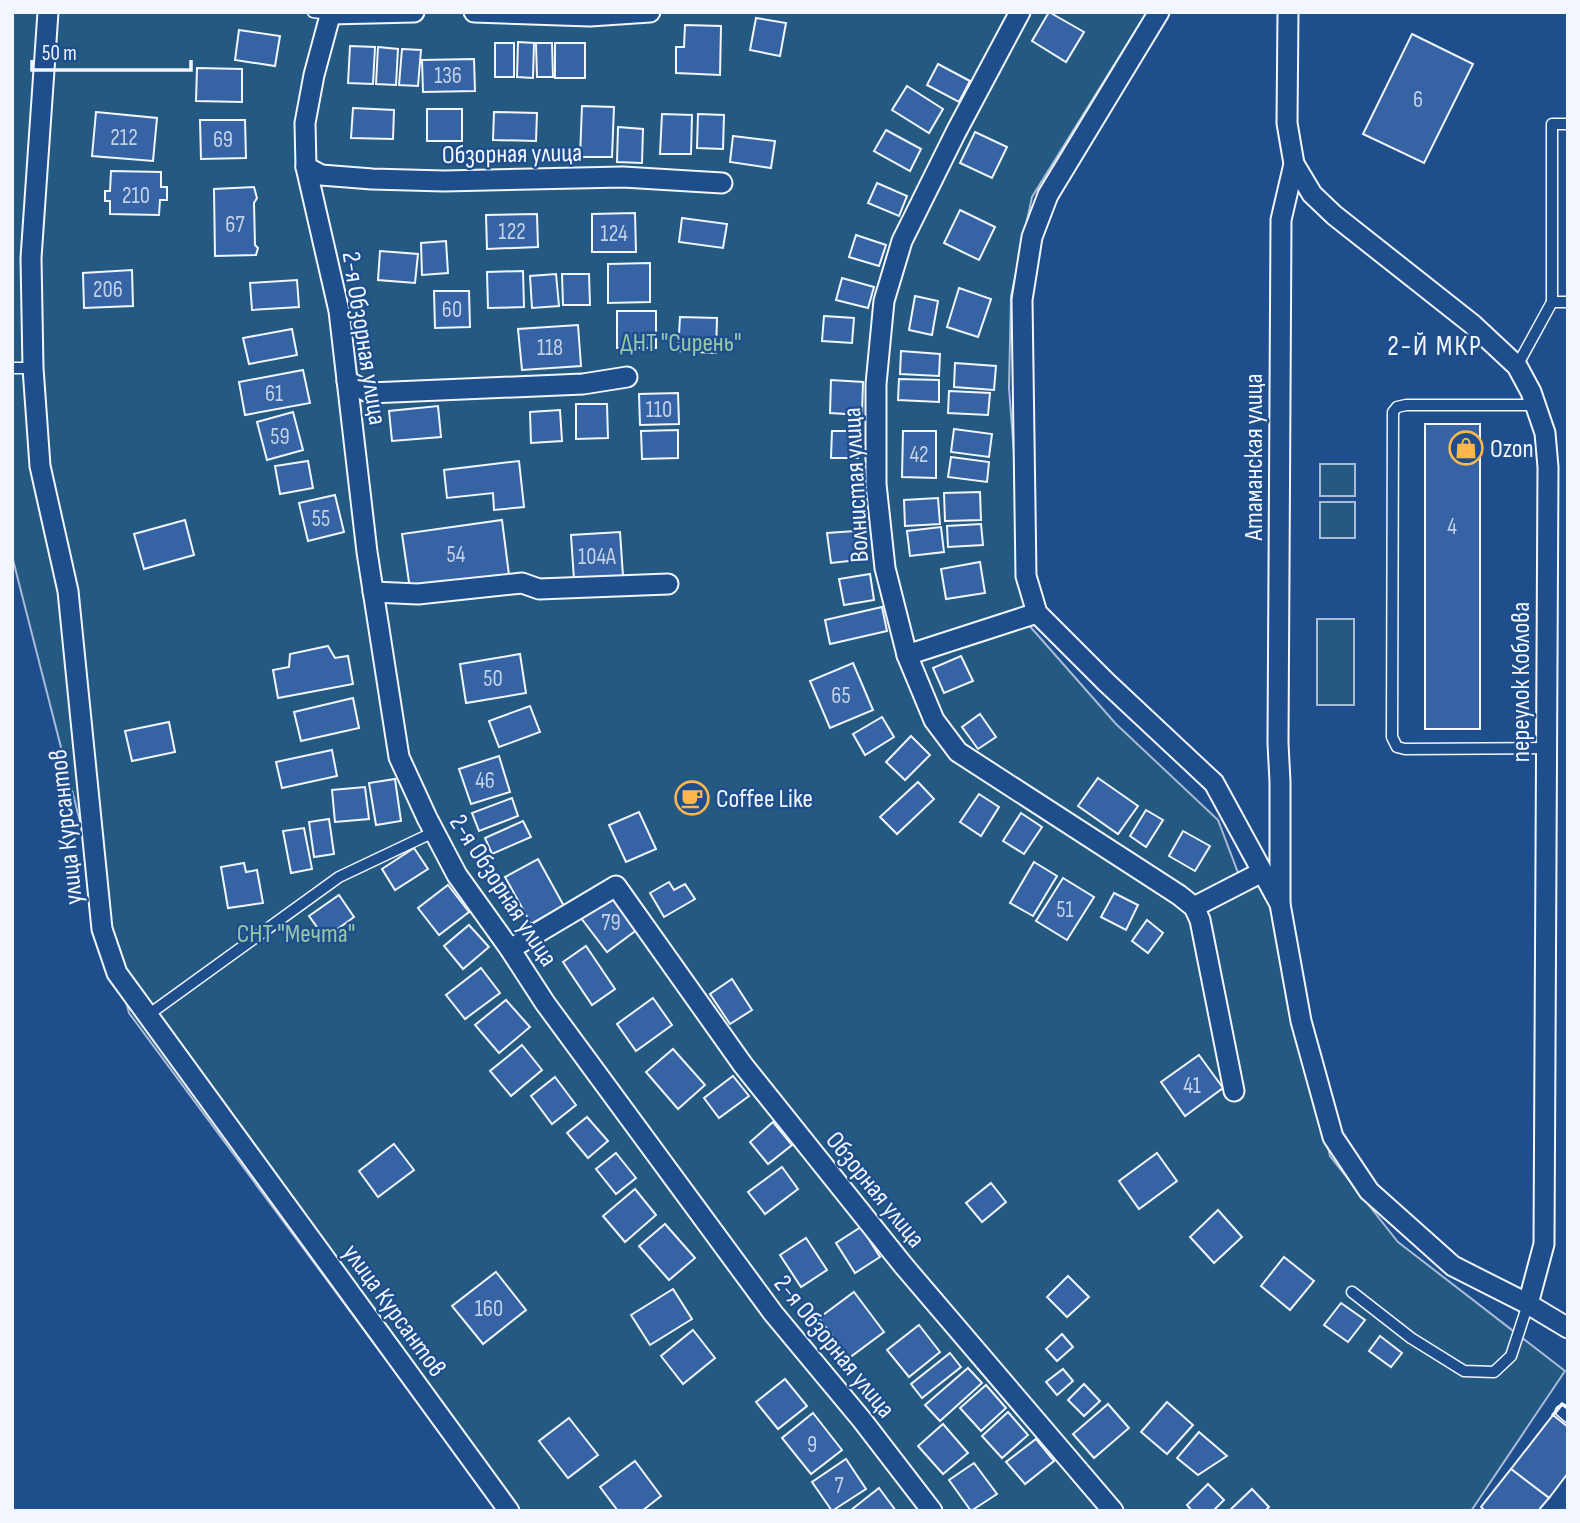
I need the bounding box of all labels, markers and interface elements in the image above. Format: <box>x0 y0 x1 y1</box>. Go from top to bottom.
scale bar <box>32 28 191 72</box>
text: 50 m <box>42 41 77 66</box>
house number: 136 <box>434 62 462 90</box>
house number: 6 <box>1413 86 1423 114</box>
house number: 212 <box>110 124 138 152</box>
house number: 69 <box>213 126 233 154</box>
street label: Обзорная улица <box>442 138 582 171</box>
house number: 210 <box>122 182 150 210</box>
house number: 67 <box>225 211 245 239</box>
house number: 122 <box>498 218 526 246</box>
house number: 124 <box>600 220 628 248</box>
street label: 2-я Обзорная улица <box>335 249 393 427</box>
house number: 206 <box>93 276 123 304</box>
house number: 60 <box>442 296 462 324</box>
park label: ДНТ "Сирень" <box>620 328 742 359</box>
district label: 2-Й МКР <box>1387 330 1483 363</box>
house number: 118 <box>537 334 563 362</box>
street label: Атаманская улица <box>1239 373 1270 542</box>
house number: 61 <box>265 380 283 408</box>
house number: 110 <box>646 396 672 424</box>
street label: Волнистая улица <box>837 407 876 563</box>
house number: 59 <box>270 423 290 451</box>
shop icon: Ozon <box>1447 429 1485 467</box>
place label: Ozon <box>1490 434 1534 465</box>
house number: 42 <box>909 441 929 469</box>
house number: 55 <box>312 505 330 533</box>
house number: 4 <box>1447 513 1457 541</box>
house number: 54 <box>447 541 466 569</box>
house number: 104А <box>578 543 616 571</box>
street label: переулок Коблова <box>1506 602 1537 762</box>
house number: 50 <box>483 665 503 693</box>
house number: 65 <box>831 682 851 710</box>
street label: улица Курсантов <box>43 748 90 906</box>
house number: 46 <box>475 767 495 795</box>
cafe icon: Coffee Like <box>673 779 711 817</box>
place label: Coffee Like <box>716 784 813 815</box>
street label: 2-я Обзорная улица <box>442 809 563 973</box>
house number: 51 <box>1056 896 1074 924</box>
house number: 79 <box>601 909 621 937</box>
park label: СНТ "Мечта" <box>237 919 355 950</box>
house number: 41 <box>1183 1072 1201 1100</box>
street label: Обзорная улица <box>819 1126 931 1254</box>
street label: улица Курсантов <box>335 1239 452 1383</box>
street label: 2-я Обзорная улица <box>767 1269 901 1425</box>
house number: 160 <box>475 1295 503 1323</box>
house number: 9 <box>807 1431 817 1459</box>
house number: 7 <box>834 1472 844 1500</box>

